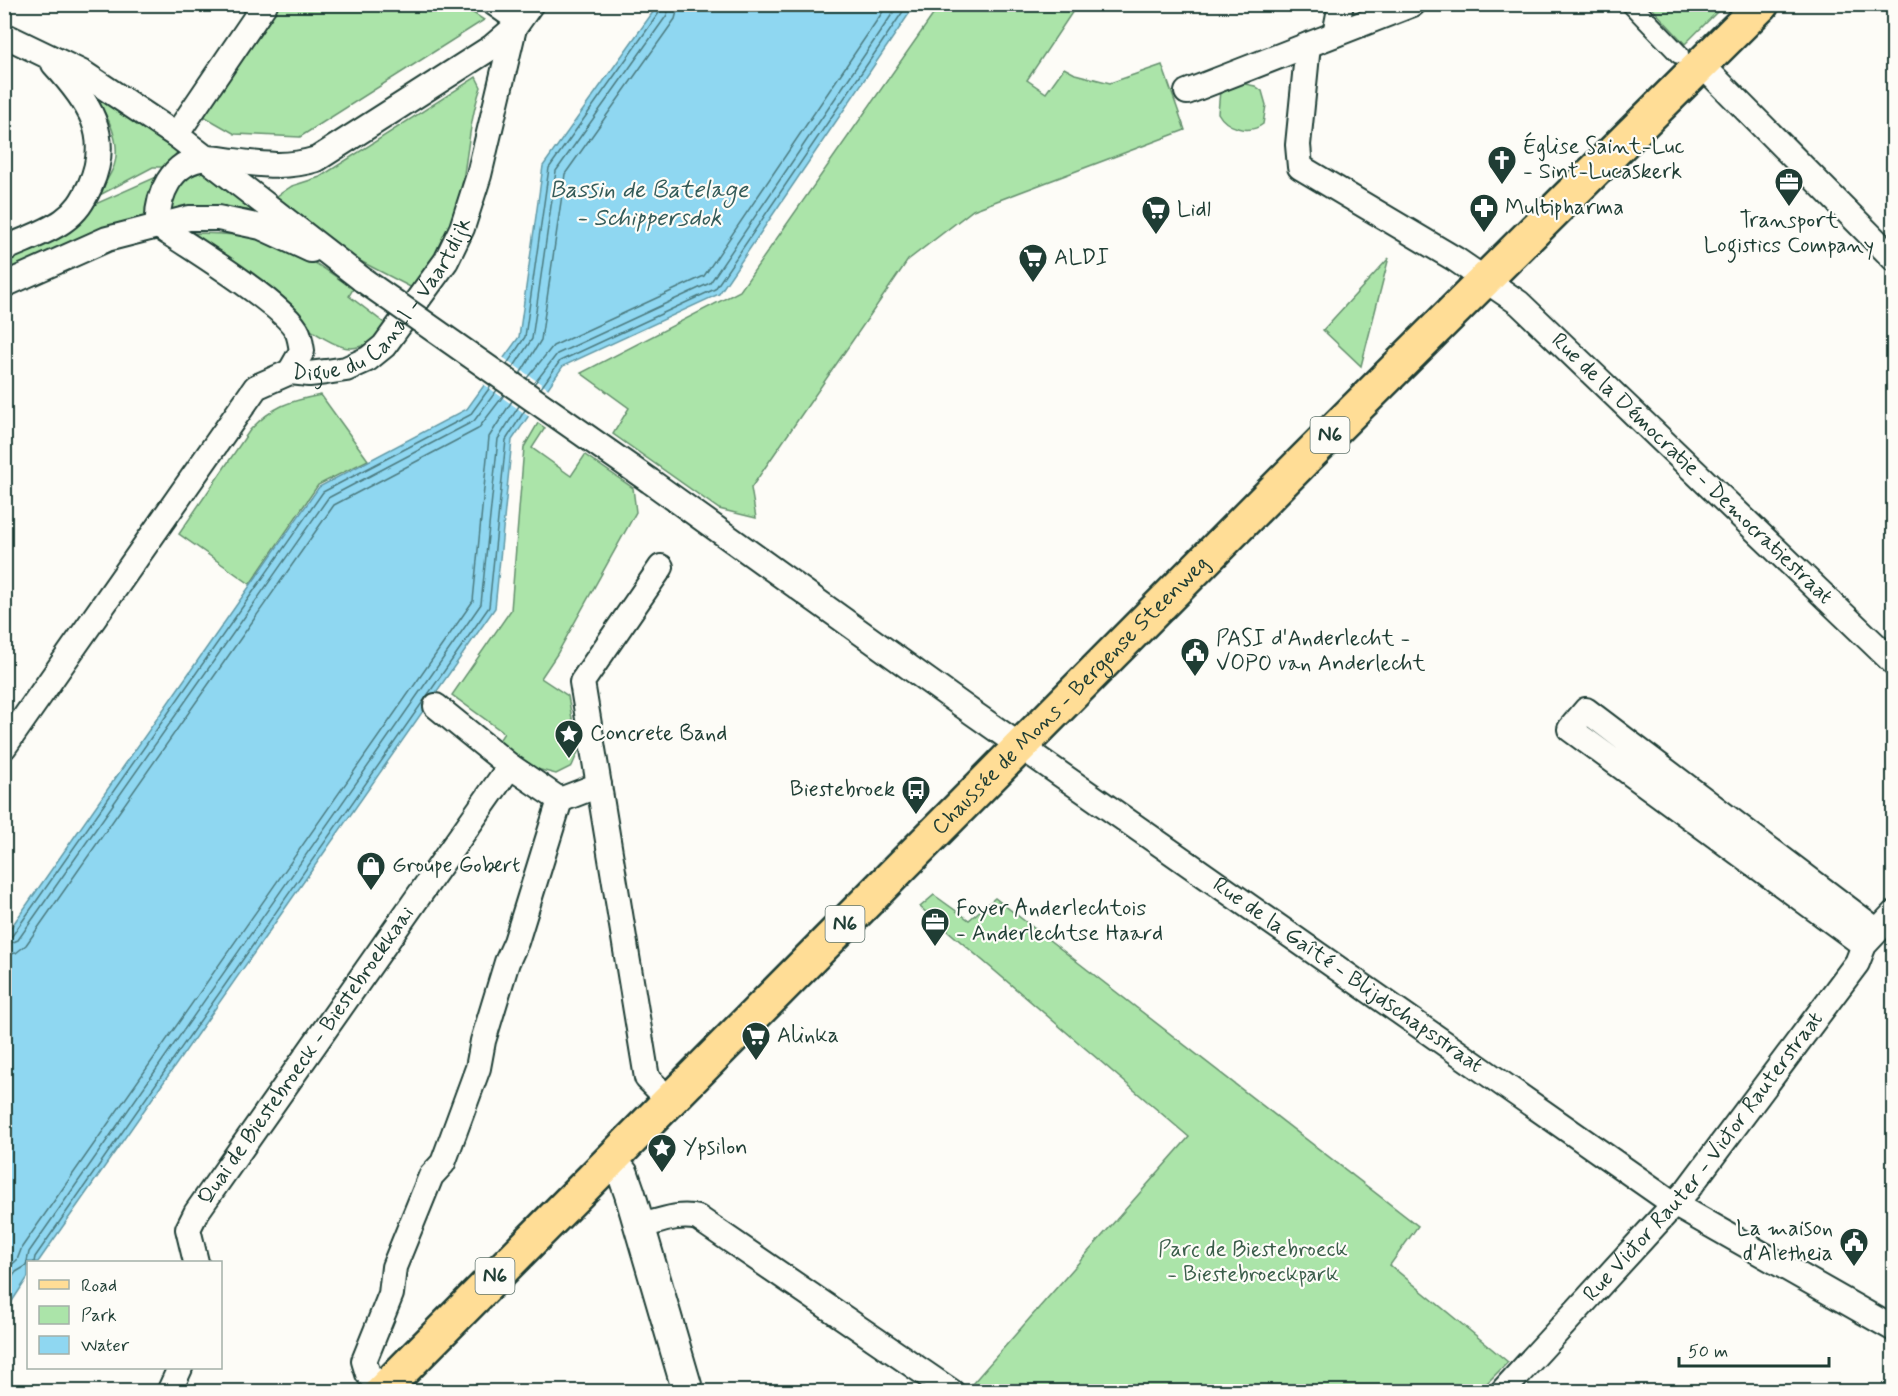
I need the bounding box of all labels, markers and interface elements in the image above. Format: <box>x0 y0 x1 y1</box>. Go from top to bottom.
place label: Église Saint-Luc - Sint-Lucaskerk <box>1523 132 1685 186</box>
church icon: Église Saint-Luc - Sint-Lucaskerk <box>1486 144 1518 186</box>
office icon: Transport Logistics Company <box>1773 166 1805 208</box>
water label: Bassin de Batelage - Schippersdok <box>550 175 750 234</box>
pharmacy icon: Multipharma <box>1468 192 1500 234</box>
supermarket icon: Lidl <box>1140 194 1172 236</box>
place label: Multipharma <box>1505 194 1624 222</box>
place label: Lidl <box>1177 196 1211 224</box>
place label: Transport Logistics Company <box>1704 207 1874 263</box>
street label: Digue du Canal - Vaartdijk <box>291 215 478 391</box>
supermarket icon: ALDI <box>1017 242 1049 284</box>
place label: ALDI <box>1054 244 1109 272</box>
street label: Rue de la Démocratie - Democratiestraat <box>1545 327 1839 611</box>
road number: N6 <box>1310 417 1350 453</box>
street label: Chaussée de Mons - Bergense Steenweg <box>926 550 1216 841</box>
place label: PASI d'Anderlecht - VOPO van Anderlecht <box>1216 625 1426 678</box>
public building icon: PASI d'Anderlecht - VOPO van Anderlecht <box>1179 636 1211 678</box>
place icon: Concrete Band <box>553 718 585 760</box>
place label: Concrete Band <box>590 720 727 748</box>
bus stop icon: Biestebroek <box>900 774 932 816</box>
place label: Biestebroek <box>790 776 895 804</box>
shop icon: Groupe Gobert <box>355 850 387 892</box>
place label: Groupe Gobert <box>392 852 521 880</box>
street label: Rue de la Gaîté - Blijdschapsstraat <box>1207 871 1488 1080</box>
place label: Foyer Anderlechtois - Anderlechtse Haard <box>956 895 1163 948</box>
street label: Quai de Biestebroeck - Biestebroekkaai <box>192 901 421 1211</box>
road number: N6 <box>826 906 864 942</box>
office icon: Foyer Anderlechtois - Anderlechtse Haard <box>919 906 951 948</box>
street label: Rue Victor Rauter - Victor Rauterstraat <box>1577 1006 1830 1308</box>
supermarket icon: Alinka <box>740 1020 772 1062</box>
place label: Alinka <box>777 1022 839 1050</box>
place icon: Ypsilon <box>646 1132 678 1174</box>
place label: Ypsilon <box>683 1134 748 1162</box>
place label: La maison d'Aletheia <box>1736 1215 1833 1268</box>
public building icon: La maison d'Aletheia <box>1838 1226 1870 1268</box>
park label: Parc de Biestebroeck - Biestebroeckpark <box>1158 1236 1348 1289</box>
road number: N6 <box>476 1258 514 1294</box>
legend <box>27 1261 222 1369</box>
text: Road <box>81 1274 117 1298</box>
text: Park <box>81 1304 117 1328</box>
scale bar <box>1679 1330 1829 1368</box>
text: Water <box>81 1334 130 1358</box>
text: 50 m <box>1688 1340 1728 1364</box>

